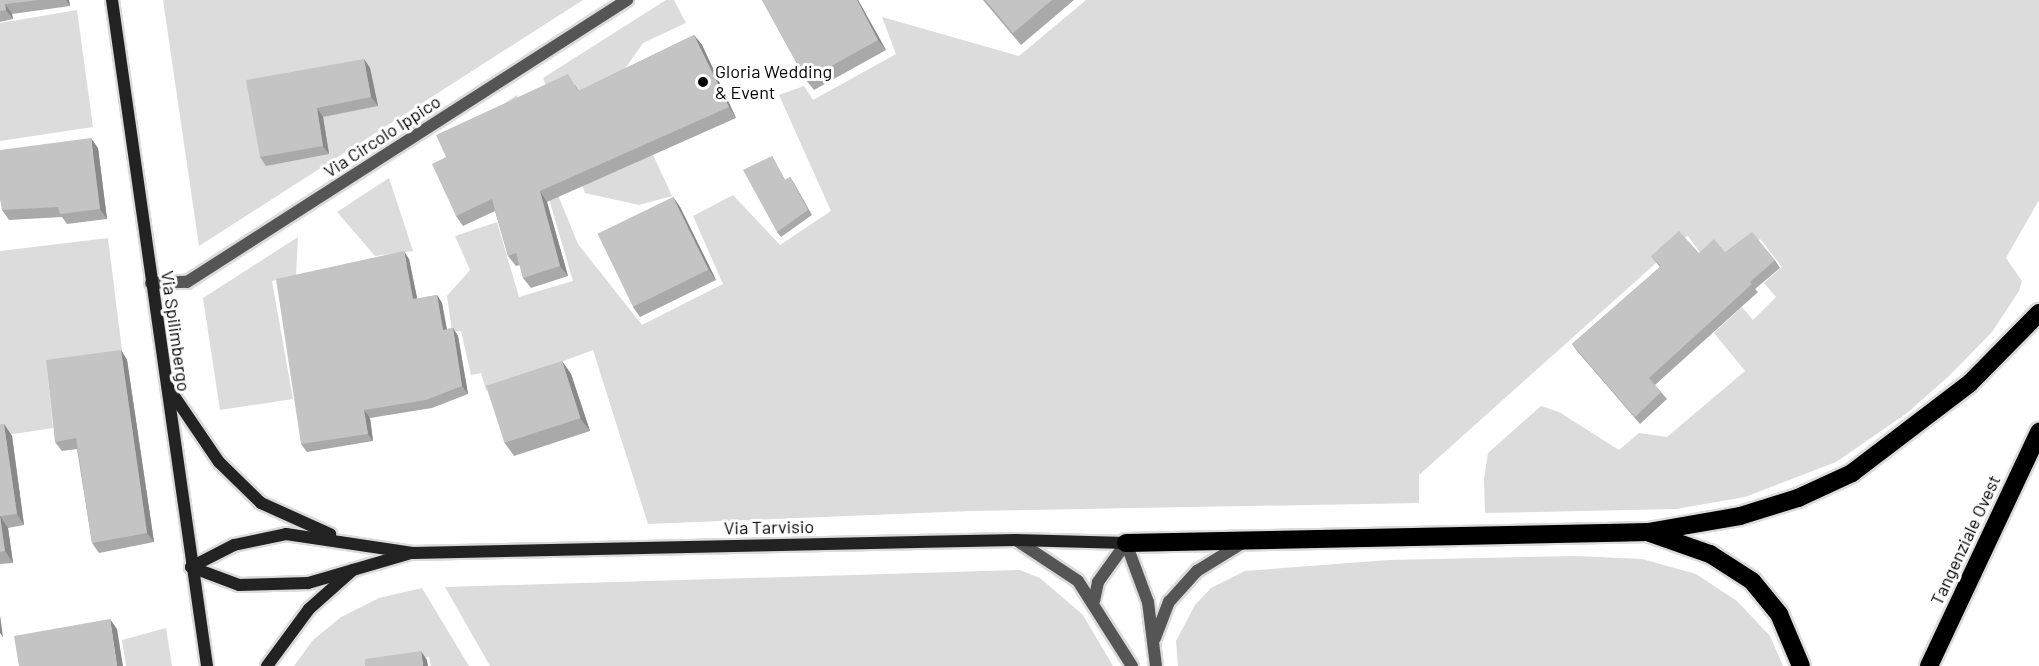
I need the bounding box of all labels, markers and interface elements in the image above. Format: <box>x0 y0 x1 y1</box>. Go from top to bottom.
place label: Gloria Wedding & Event <box>715 61 832 104</box>
marker: Gloria Wedding & Event <box>696 75 710 89</box>
street label: Via Circolo Ippico <box>320 90 444 182</box>
street label: Via Spilimbergo <box>157 269 195 393</box>
street label: Tangenziale Ovest <box>1925 472 2005 608</box>
street label: Via Tarvisio <box>724 515 814 539</box>

